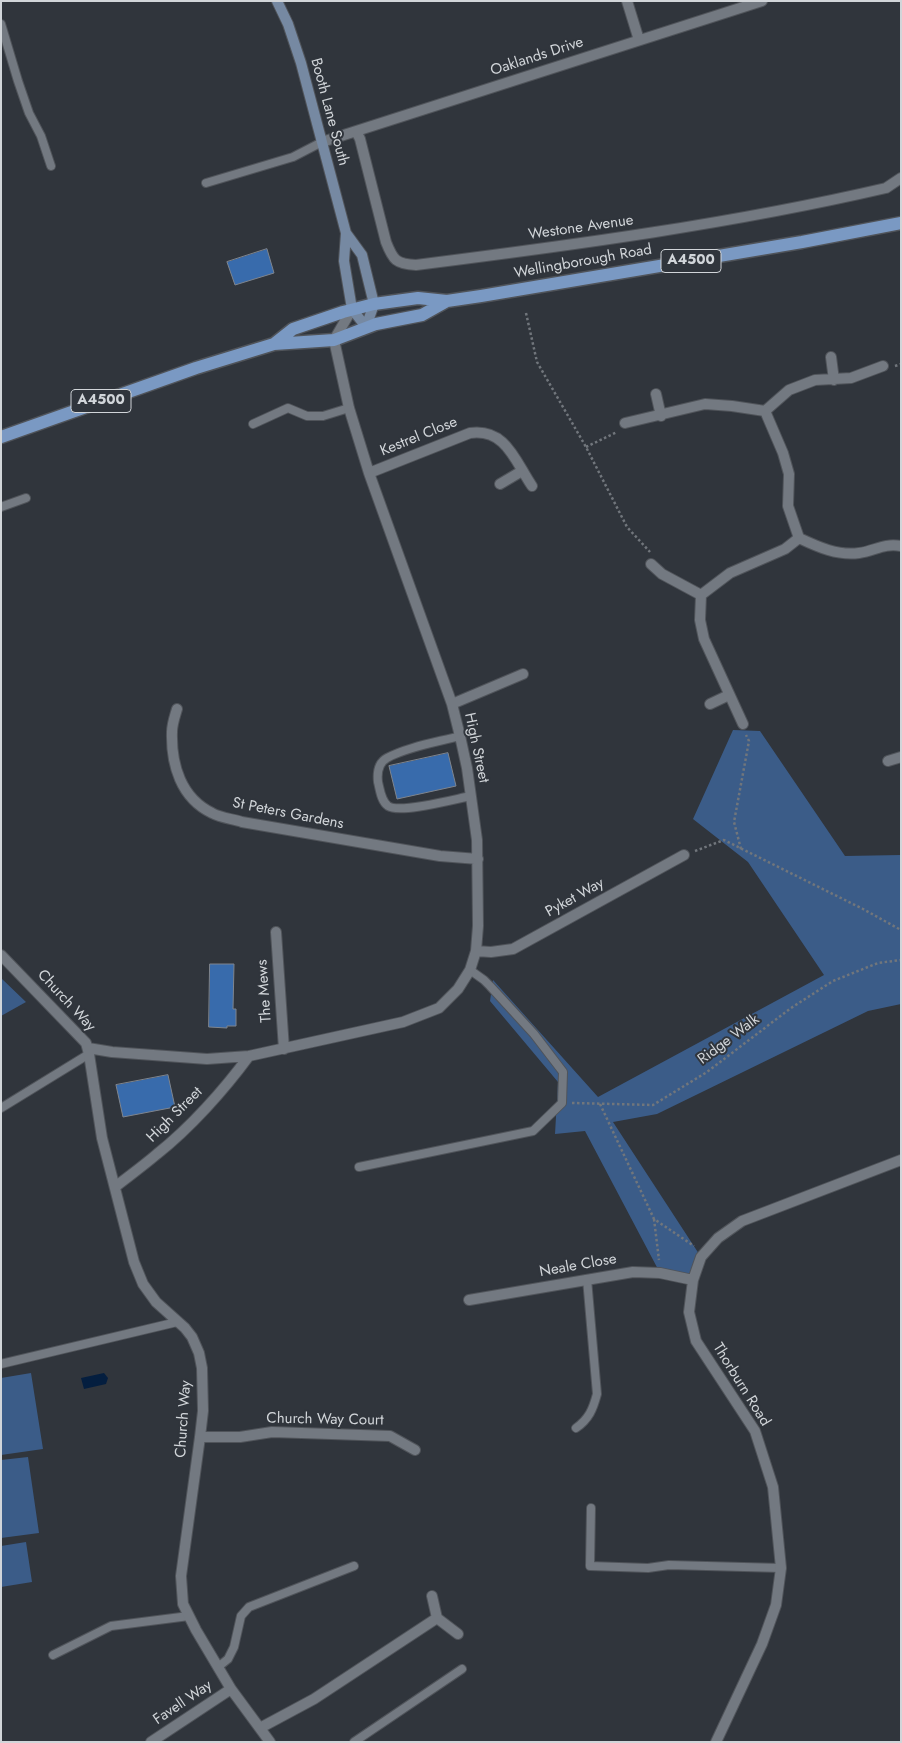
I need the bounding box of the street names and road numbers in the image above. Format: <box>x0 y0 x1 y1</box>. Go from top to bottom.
street label: Oaklands Drive <box>488 34 586 80</box>
street label: Booth Lane South <box>306 56 352 168</box>
street label: Westone Avenue <box>527 212 635 244</box>
street label: Wellingborough Road <box>513 241 653 283</box>
road number: A4500 <box>661 250 721 272</box>
road number: A4500 <box>71 390 131 412</box>
street label: Kestrel Close <box>378 413 460 461</box>
street label: High Street <box>460 711 492 785</box>
street label: St Peters Gardens <box>231 794 345 834</box>
street label: Pyket Way <box>543 875 607 921</box>
street label: The Mews <box>254 959 276 1023</box>
street label: Church Way <box>33 966 99 1036</box>
street label: Ridge Walk <box>695 1011 763 1069</box>
street label: High Street <box>143 1083 207 1147</box>
street label: Neale Close <box>538 1250 618 1282</box>
street label: Thorburn Road <box>708 1340 774 1430</box>
street label: Church Way <box>172 1380 196 1458</box>
street label: Church Way Court <box>266 1410 384 1430</box>
street label: Favell Way <box>150 1677 216 1729</box>

